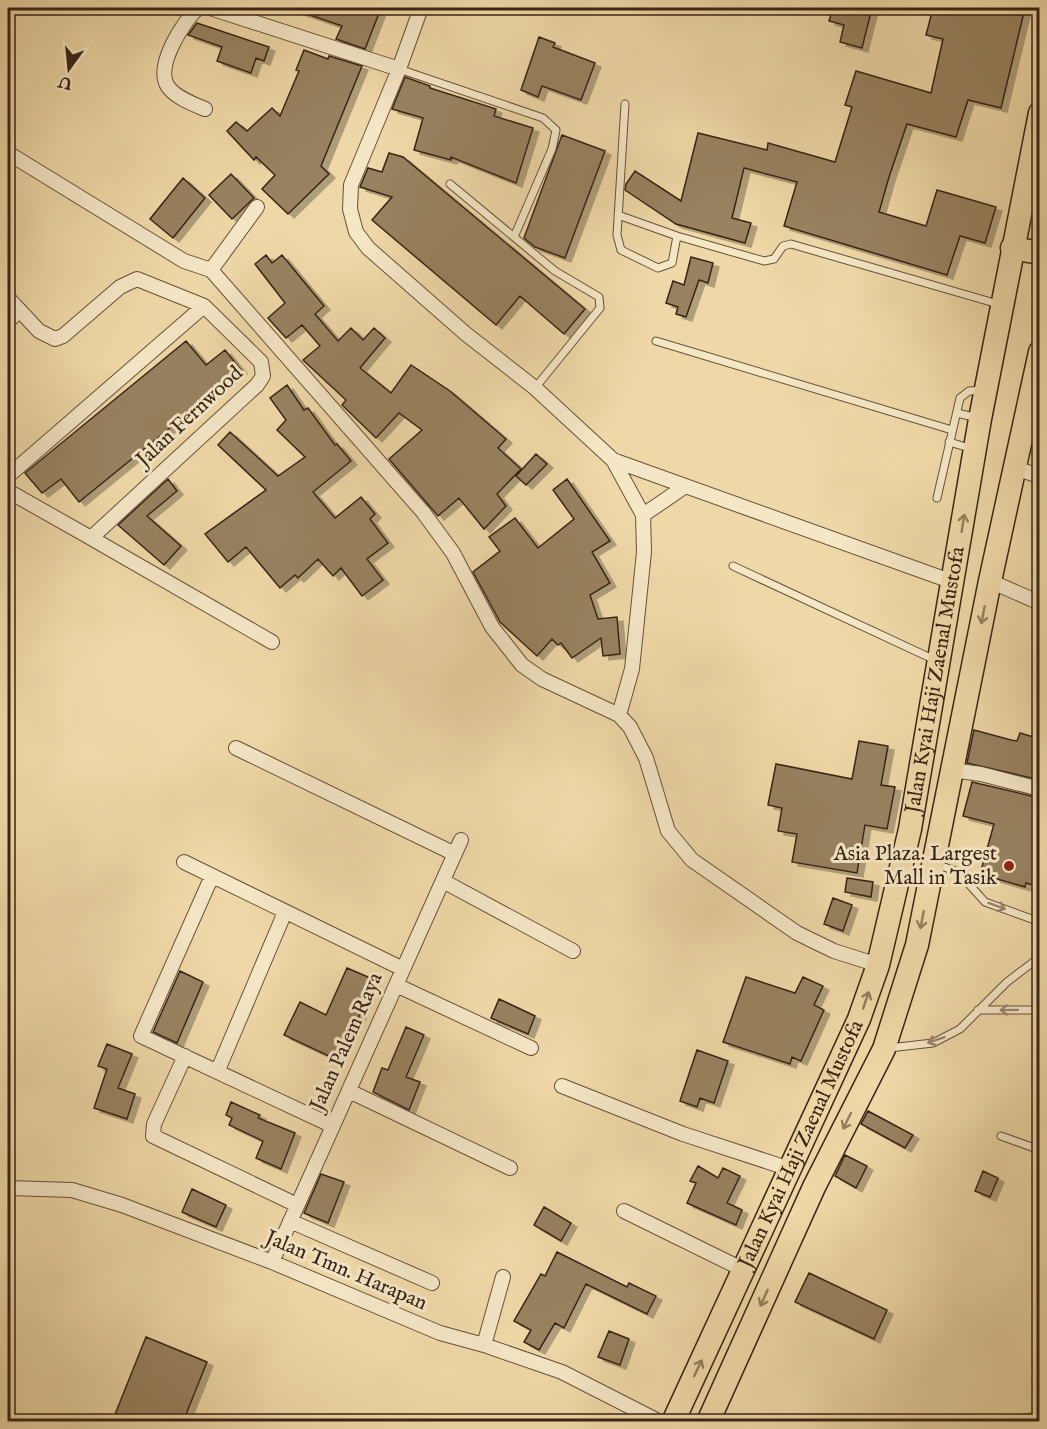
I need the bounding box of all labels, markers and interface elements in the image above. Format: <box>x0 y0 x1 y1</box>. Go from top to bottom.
north arrow <box>39 39 99 99</box>
text: U <box>56 70 76 93</box>
street label: Jalan Fernwood <box>129 360 250 475</box>
one-way arrow <box>958 513 969 533</box>
street label: Jalan Kyai Haji Zaenal Mustofa <box>899 544 972 817</box>
one-way arrow <box>977 604 988 624</box>
place label: Asia Plaza. Largest Mall in Tasik <box>833 841 998 892</box>
marker: Asia Plaza. Largest Mall in Tasik <box>1002 859 1016 873</box>
one-way arrow <box>987 902 1006 913</box>
one-way arrow <box>916 909 927 929</box>
street label: Jalan Palem Raya <box>304 968 390 1117</box>
one-way arrow <box>861 991 872 1010</box>
one-way arrow <box>999 1004 1019 1016</box>
street label: Jalan Kyai Haji Zaenal Mustofa <box>731 1015 871 1274</box>
one-way arrow <box>927 1035 946 1046</box>
one-way arrow <box>840 1112 852 1130</box>
street label: Jalan Tmn. Harapan <box>259 1224 431 1317</box>
one-way arrow <box>757 1288 769 1306</box>
one-way arrow <box>692 1360 704 1378</box>

